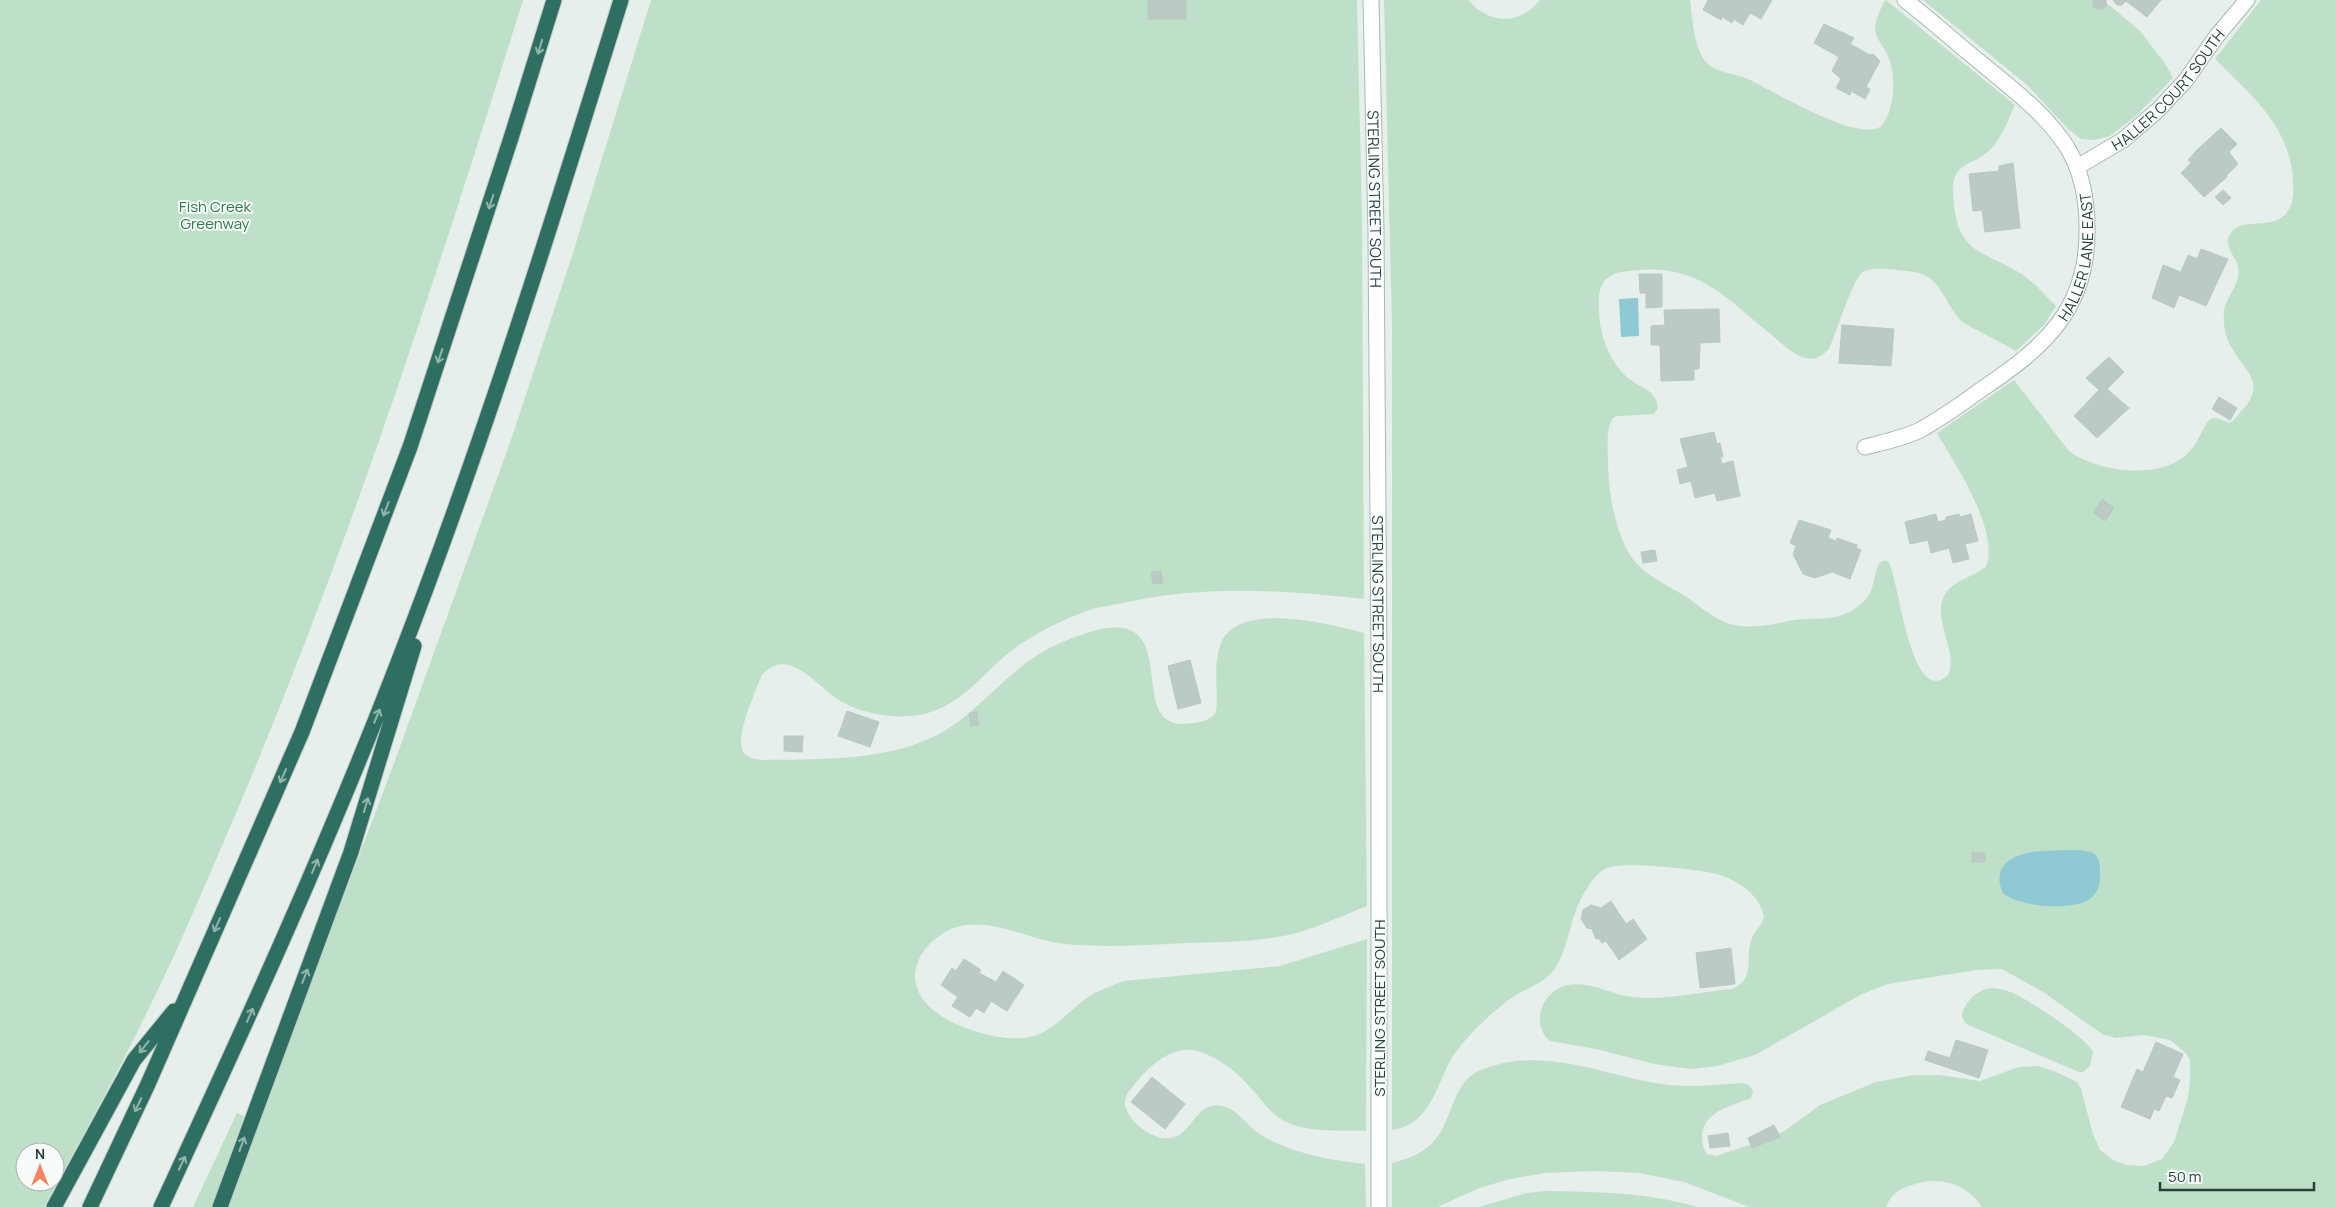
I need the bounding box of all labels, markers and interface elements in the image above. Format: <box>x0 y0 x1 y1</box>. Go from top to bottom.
street label: HALLER COURT SOUTH <box>2107 24 2229 155</box>
one-way arrow <box>534 38 544 54</box>
street label: STERLING STREET SOUTH <box>1363 110 1387 288</box>
street label: HALLER LANE EAST <box>2053 192 2098 325</box>
one-way arrow <box>486 193 495 209</box>
park label: Fish Creek Greenway <box>179 196 251 234</box>
one-way arrow <box>435 348 444 363</box>
one-way arrow <box>381 501 390 517</box>
street label: STERLING STREET SOUTH <box>1367 515 1390 693</box>
one-way arrow <box>373 709 382 724</box>
one-way arrow <box>277 768 287 783</box>
one-way arrow <box>361 798 371 814</box>
one-way arrow <box>311 859 320 874</box>
one-way arrow <box>212 917 222 932</box>
street label: STERLING STREET SOUTH <box>1369 919 1390 1097</box>
one-way arrow <box>301 969 310 984</box>
one-way arrow <box>245 1008 255 1023</box>
one-way arrow <box>139 1041 150 1054</box>
one-way arrow <box>133 1097 143 1112</box>
one-way arrow <box>238 1137 247 1153</box>
north arrow <box>15 1142 65 1192</box>
text: N <box>35 1144 45 1163</box>
one-way arrow <box>177 1156 187 1171</box>
scale bar <box>2160 1160 2314 1192</box>
text: 50 m <box>2168 1166 2202 1187</box>

